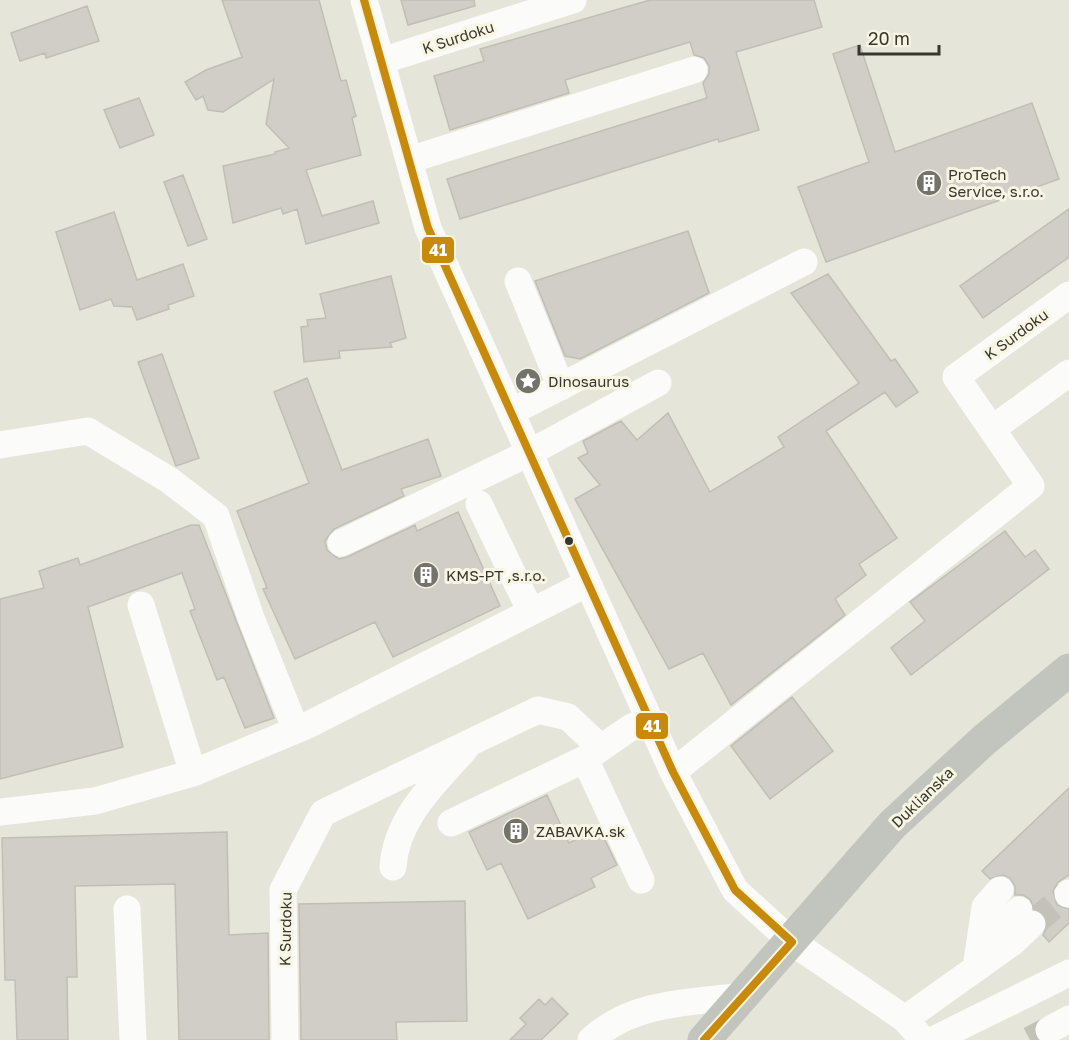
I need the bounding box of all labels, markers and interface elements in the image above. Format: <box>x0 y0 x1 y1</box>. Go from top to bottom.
street label: K Surdoku <box>420 17 496 57</box>
scale bar <box>859 18 938 56</box>
text: 20 m <box>868 27 910 49</box>
place label: ProTech Service, s.r.o. <box>948 165 1044 200</box>
building icon: ProTech Service, s.r.o. <box>914 168 944 198</box>
line badge: 41 <box>421 236 455 264</box>
text: 41 <box>429 240 447 260</box>
street label: K Surdoku <box>981 305 1051 363</box>
place icon: Dinosaurus <box>513 366 543 396</box>
place label: Dinosaurus <box>548 372 629 390</box>
unlabelled marker <box>563 535 575 547</box>
building icon: KMS-PT ,s.r.o. <box>411 560 441 590</box>
place label: KMS-PT ,s.r.o. <box>446 566 546 584</box>
line badge: 41 <box>635 712 669 740</box>
text: 41 <box>643 716 661 736</box>
street label: Duklianska <box>887 763 957 831</box>
building icon: ZABAVKA.sk <box>501 816 531 846</box>
place label: ZABAVKA.sk <box>536 822 626 840</box>
street label: K Surdoku <box>275 892 295 966</box>

